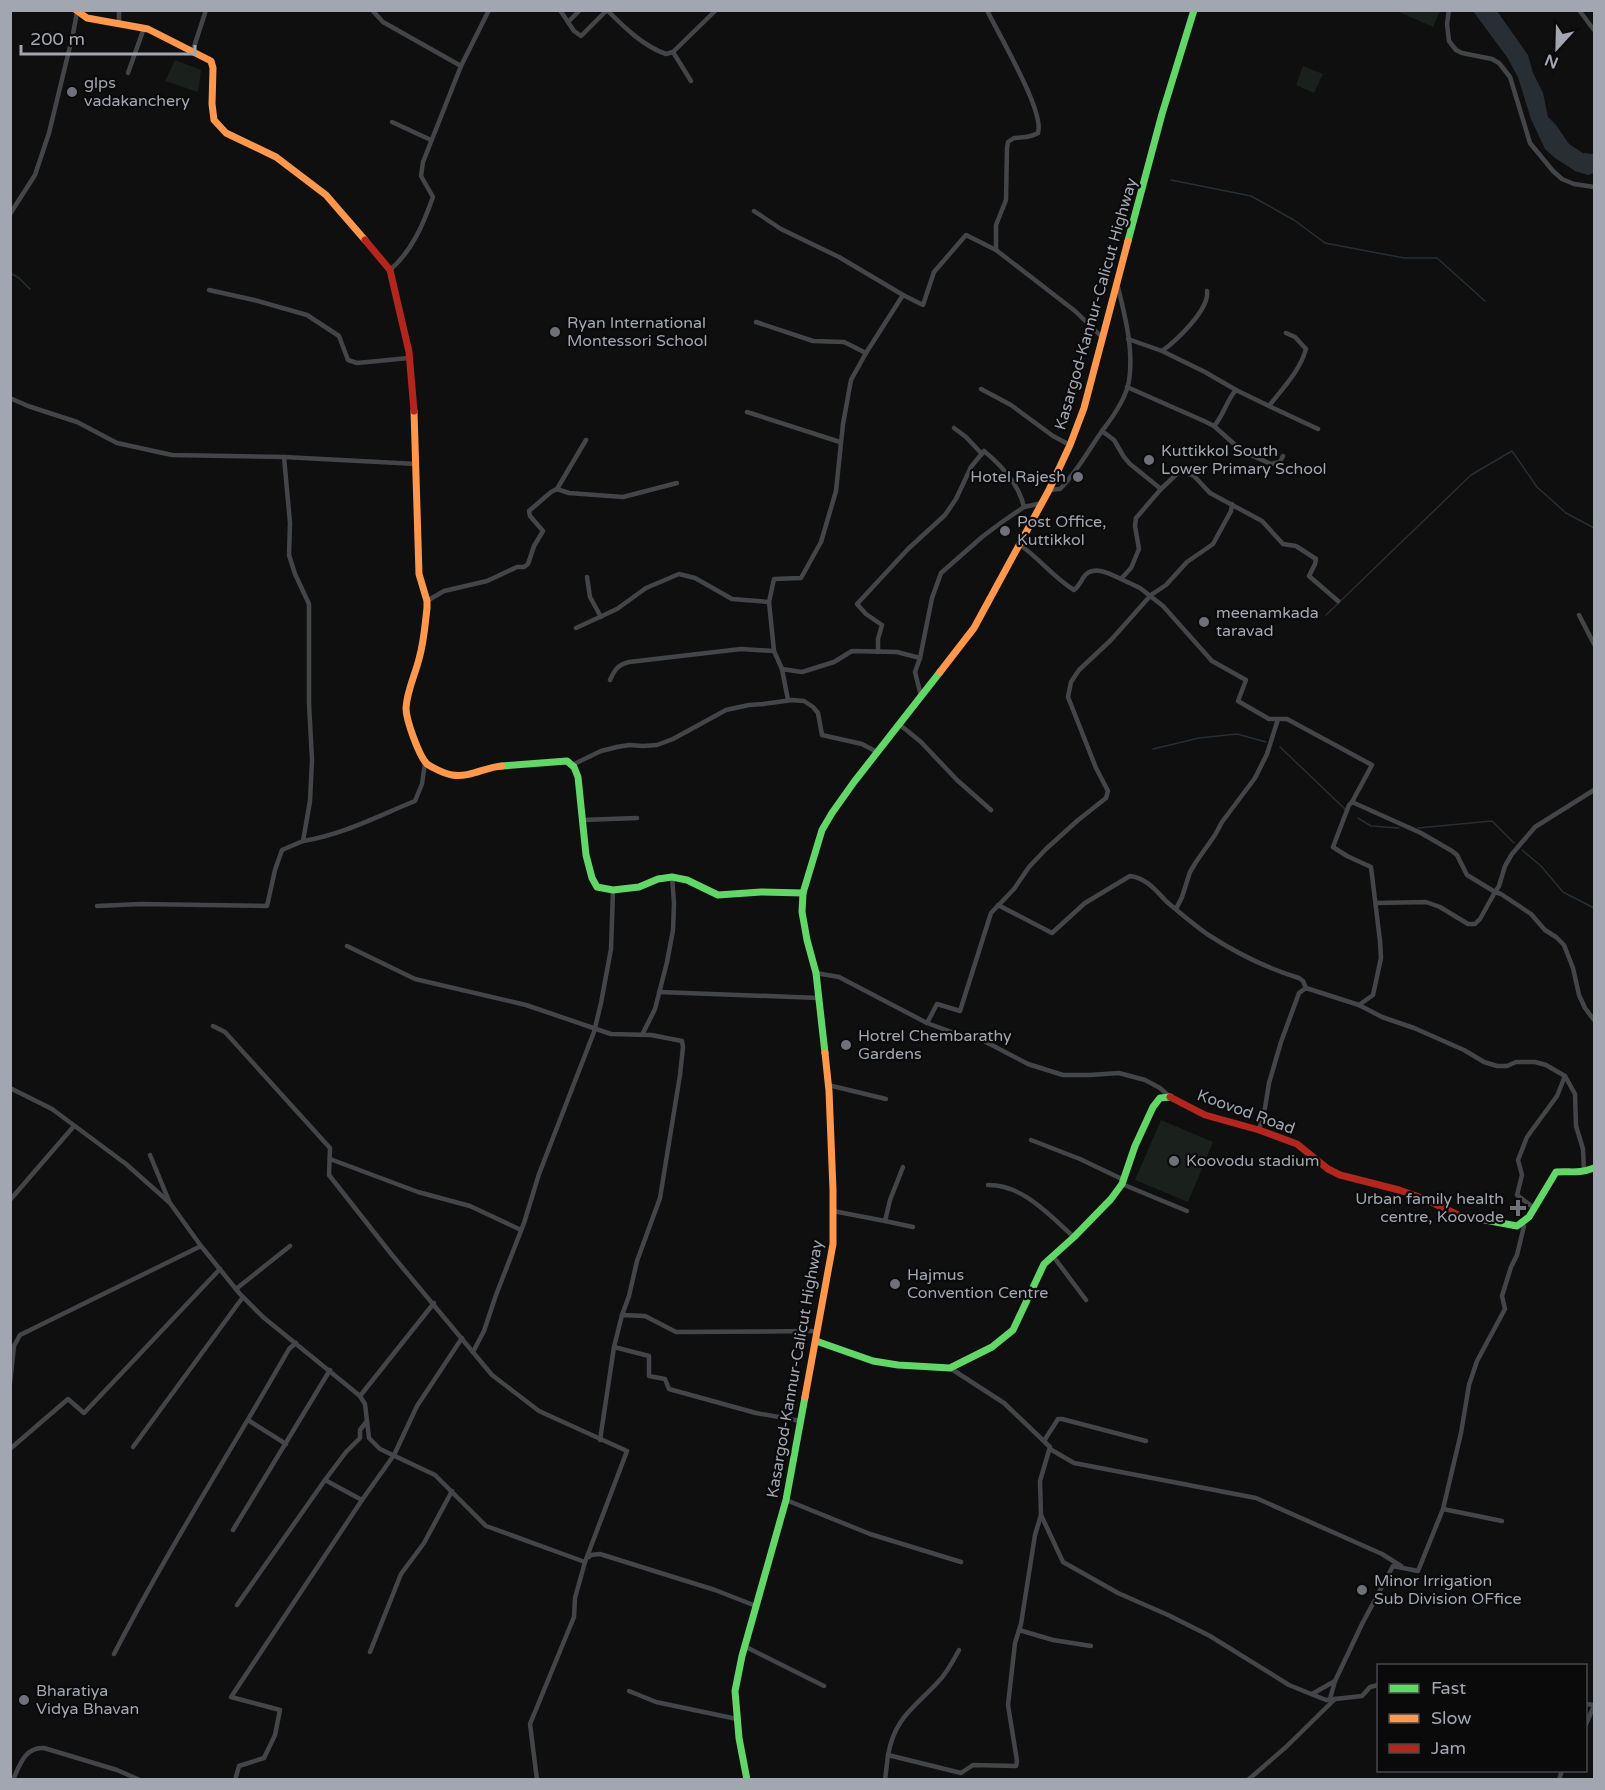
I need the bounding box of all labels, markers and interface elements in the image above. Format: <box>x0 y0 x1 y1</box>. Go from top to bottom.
scale bar <box>21 18 195 56</box>
north arrow <box>1527 18 1587 78</box>
text: 200 m <box>30 28 85 50</box>
text: N <box>1542 49 1561 73</box>
place label: glps vadakanchery <box>84 73 190 111</box>
marker: glps vadakanchery <box>65 85 79 99</box>
street label: Kasargod-Kannur-Calicut Highway <box>1050 175 1142 432</box>
place label: Ryan International Montessori School <box>567 313 708 351</box>
marker: Ryan International Montessori School <box>548 325 562 339</box>
place label: Kuttikkol South Lower Primary School <box>1161 441 1327 479</box>
marker: Kuttikkol South Lower Primary School <box>1142 453 1156 467</box>
place label: Hotel Rajesh <box>970 467 1066 487</box>
marker: Hotel Rajesh <box>1071 470 1085 484</box>
place label: Post Office, Kuttikkol <box>1017 512 1106 550</box>
marker: Post Office, Kuttikkol <box>998 524 1012 538</box>
place label: meenamkada taravad <box>1216 603 1319 641</box>
marker: meenamkada taravad <box>1197 615 1211 629</box>
place label: Hotrel Chembarathy Gardens <box>858 1026 1012 1064</box>
marker: Hotrel Chembarathy Gardens <box>839 1038 853 1052</box>
street label: Koovod Road <box>1194 1085 1298 1139</box>
place label: Koovodu stadium <box>1186 1151 1319 1171</box>
marker: Koovodu stadium <box>1167 1154 1181 1168</box>
place label: Urban family health centre, Koovode <box>1355 1189 1504 1227</box>
marker: Urban family health centre, Koovode <box>1509 1199 1527 1217</box>
street label: Kasargod-Kannur-Calicut Highway <box>762 1238 828 1500</box>
place label: Hajmus Convention Centre <box>907 1265 1048 1303</box>
marker: Hajmus Convention Centre <box>888 1277 902 1291</box>
place label: Minor Irrigation Sub Division OFfice <box>1374 1571 1521 1609</box>
marker: Minor Irrigation Sub Division OFfice <box>1355 1583 1369 1597</box>
legend <box>1377 1664 1587 1772</box>
text: Fast <box>1431 1677 1466 1699</box>
place label: Bharatiya Vidya Bhavan <box>36 1681 139 1719</box>
marker: Bharatiya Vidya Bhavan <box>17 1693 31 1707</box>
text: Slow <box>1431 1707 1472 1729</box>
text: Jam <box>1431 1737 1466 1759</box>

